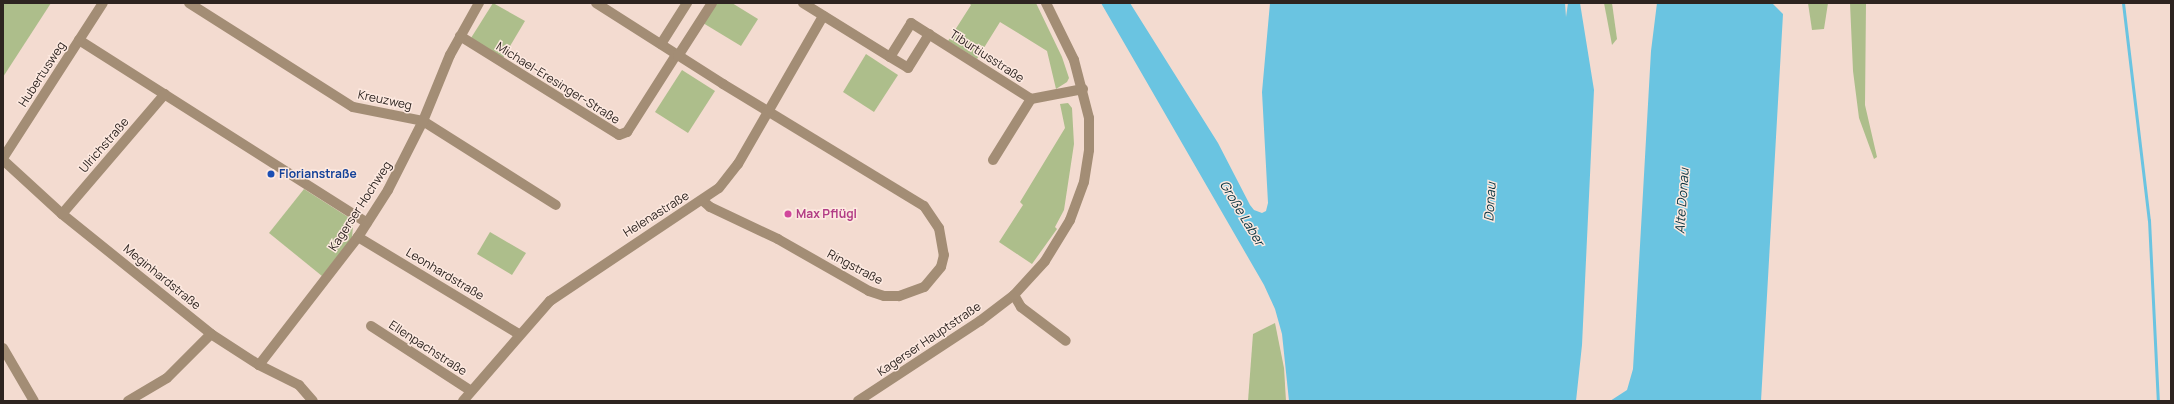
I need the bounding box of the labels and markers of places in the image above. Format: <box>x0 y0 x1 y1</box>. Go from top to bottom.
place label: Florianstraße <box>279 167 357 181</box>
marker: Florianstraße <box>266 169 276 179</box>
place label: Max Pflügl <box>796 207 857 221</box>
marker: Max Pflügl <box>783 209 793 219</box>

